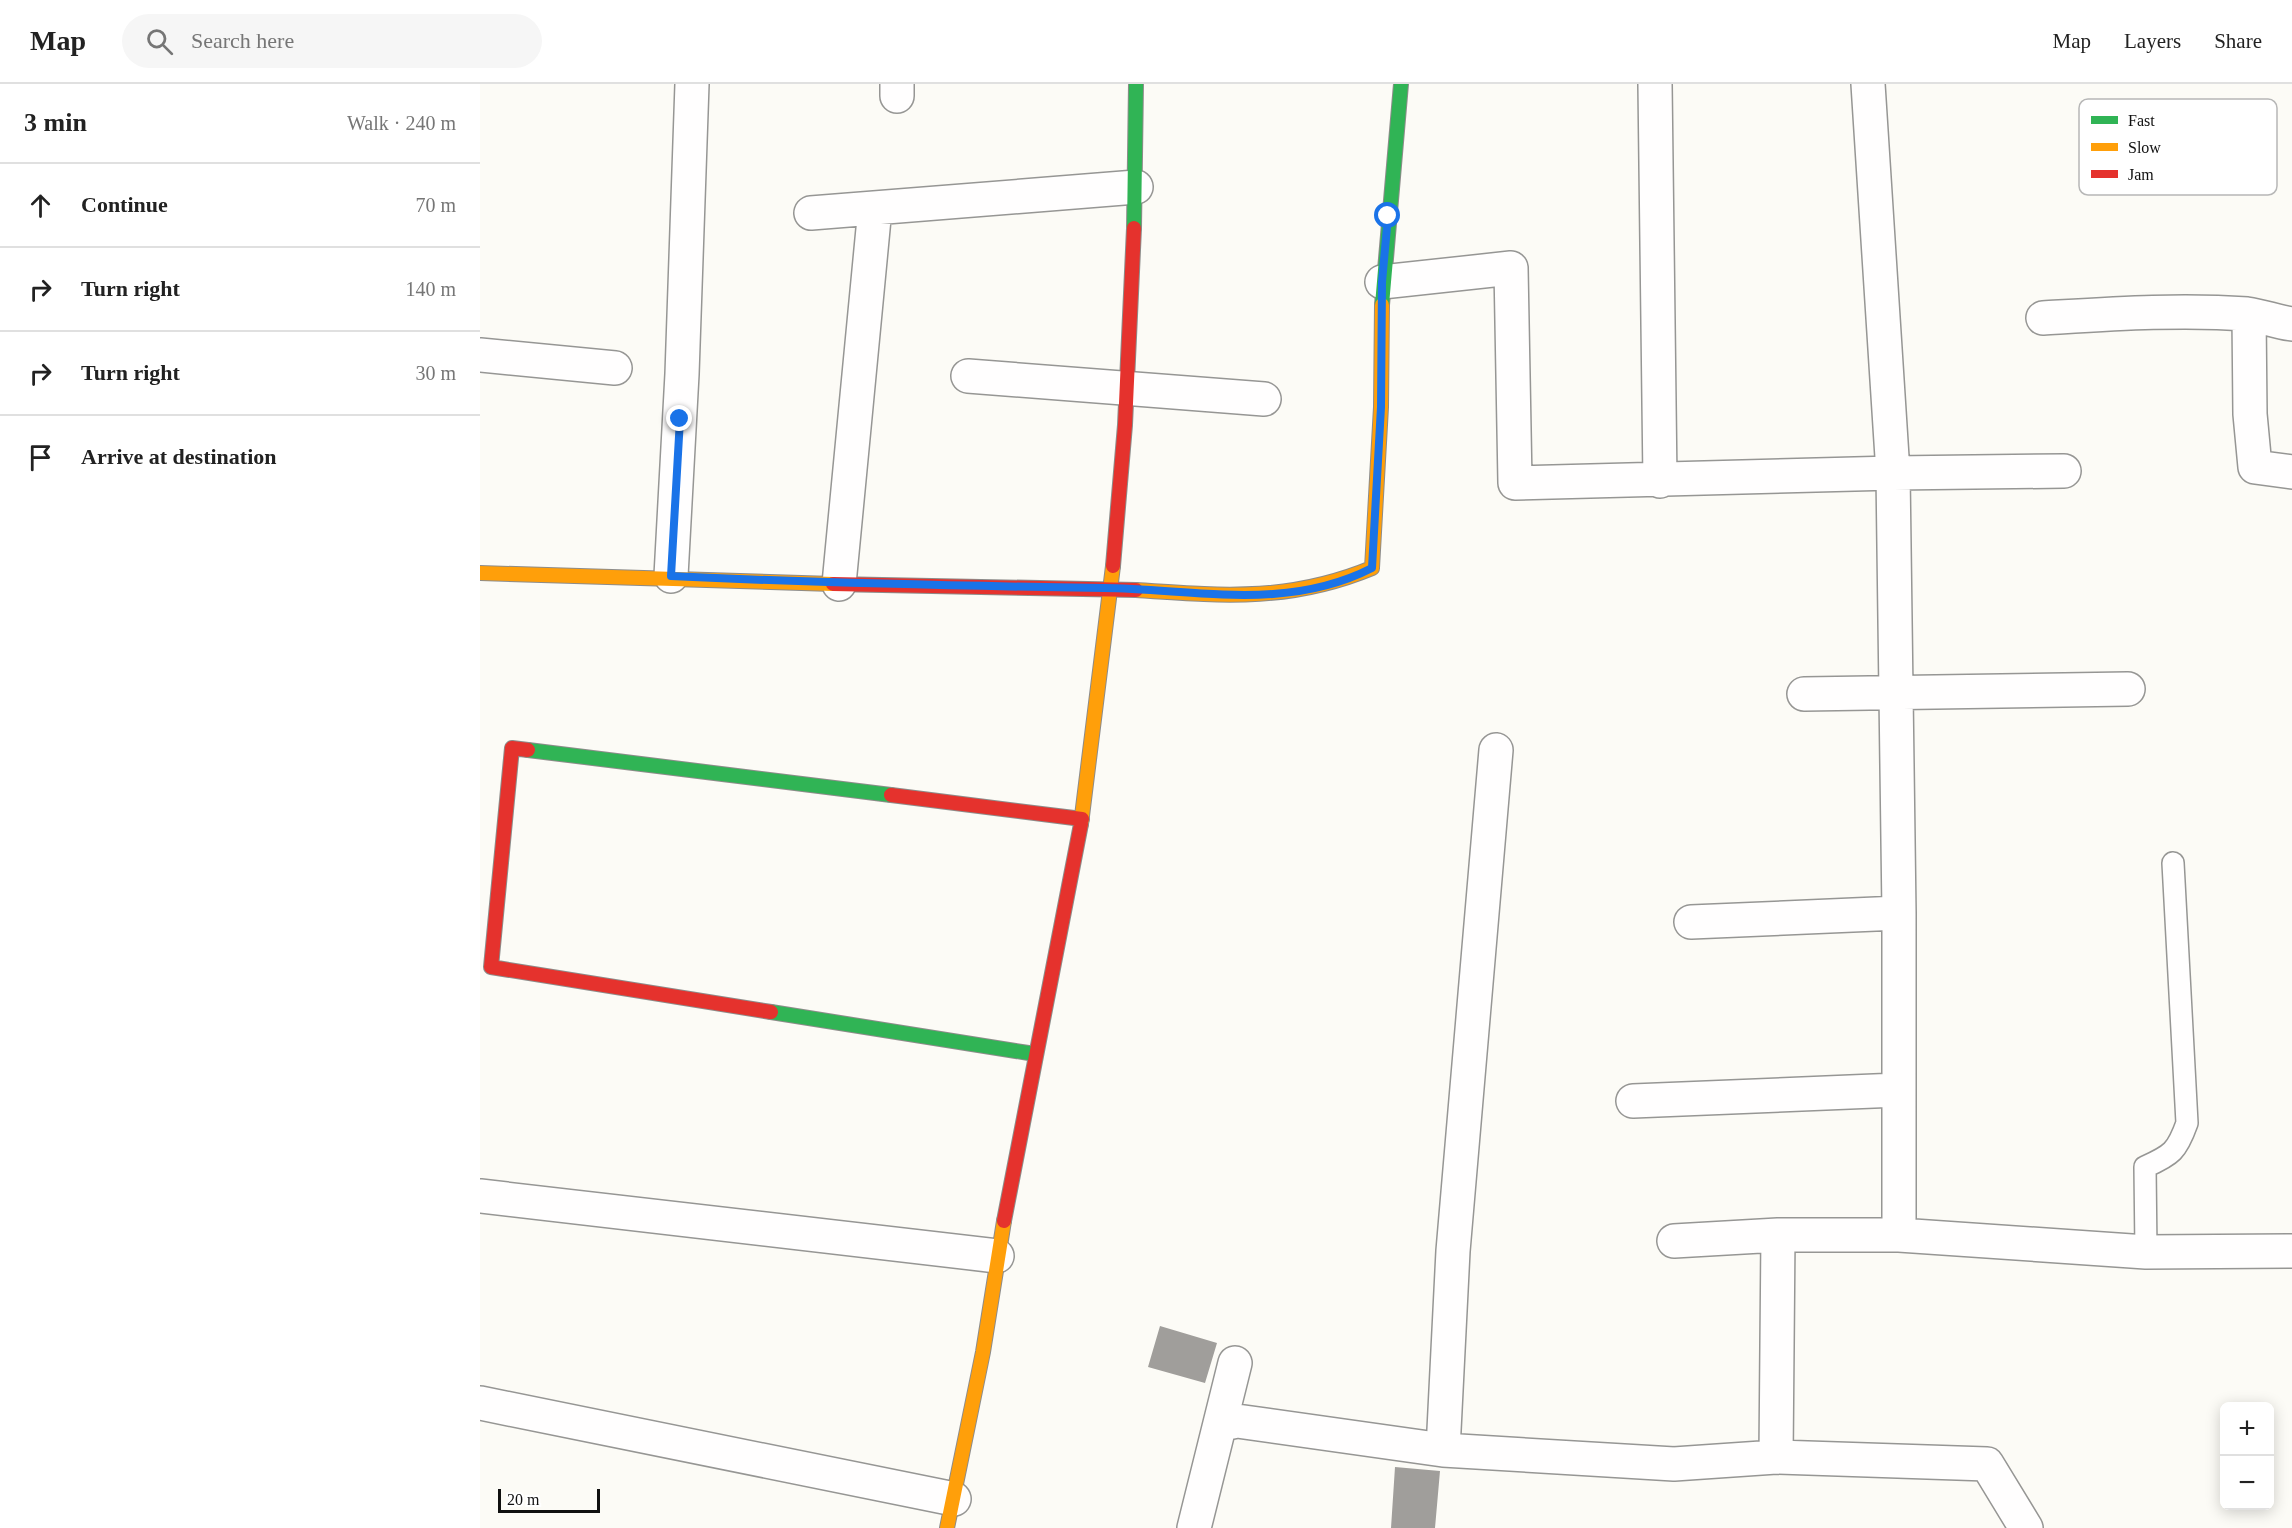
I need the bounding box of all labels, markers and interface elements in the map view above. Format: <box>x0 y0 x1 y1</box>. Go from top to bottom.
search box <box>122 14 542 68</box>
text: Map <box>30 25 86 56</box>
icon: search <box>143 25 176 58</box>
text: Search here <box>191 28 294 53</box>
text: Map <box>2053 29 2091 53</box>
text: Layers <box>2124 29 2181 53</box>
text: Share <box>2214 29 2262 53</box>
legend <box>2079 99 2277 195</box>
text: 3 min <box>24 108 87 137</box>
text: Walk · 240 m <box>347 112 456 134</box>
text: Fast <box>2128 112 2155 129</box>
text: Slow <box>2128 139 2161 156</box>
text: Jam <box>2128 166 2154 183</box>
icon: ahead <box>24 189 57 222</box>
text: Continue <box>81 192 168 217</box>
text: 70 m <box>415 194 456 216</box>
route start <box>1374 202 1400 228</box>
icon: right <box>24 273 57 306</box>
text: Turn right <box>81 276 180 301</box>
text: 140 m <box>405 278 456 300</box>
icon: right <box>24 357 57 390</box>
text: Turn right <box>81 360 180 385</box>
text: 30 m <box>415 362 456 384</box>
route end <box>666 405 692 431</box>
icon: arrive <box>24 441 57 474</box>
text: Arrive at destination <box>81 444 277 469</box>
map controls <box>2220 1402 2274 1510</box>
button: + <box>2220 1402 2274 1456</box>
button: − <box>2220 1456 2274 1510</box>
scale bar <box>498 1486 600 1514</box>
text: 20 m <box>507 1491 539 1508</box>

